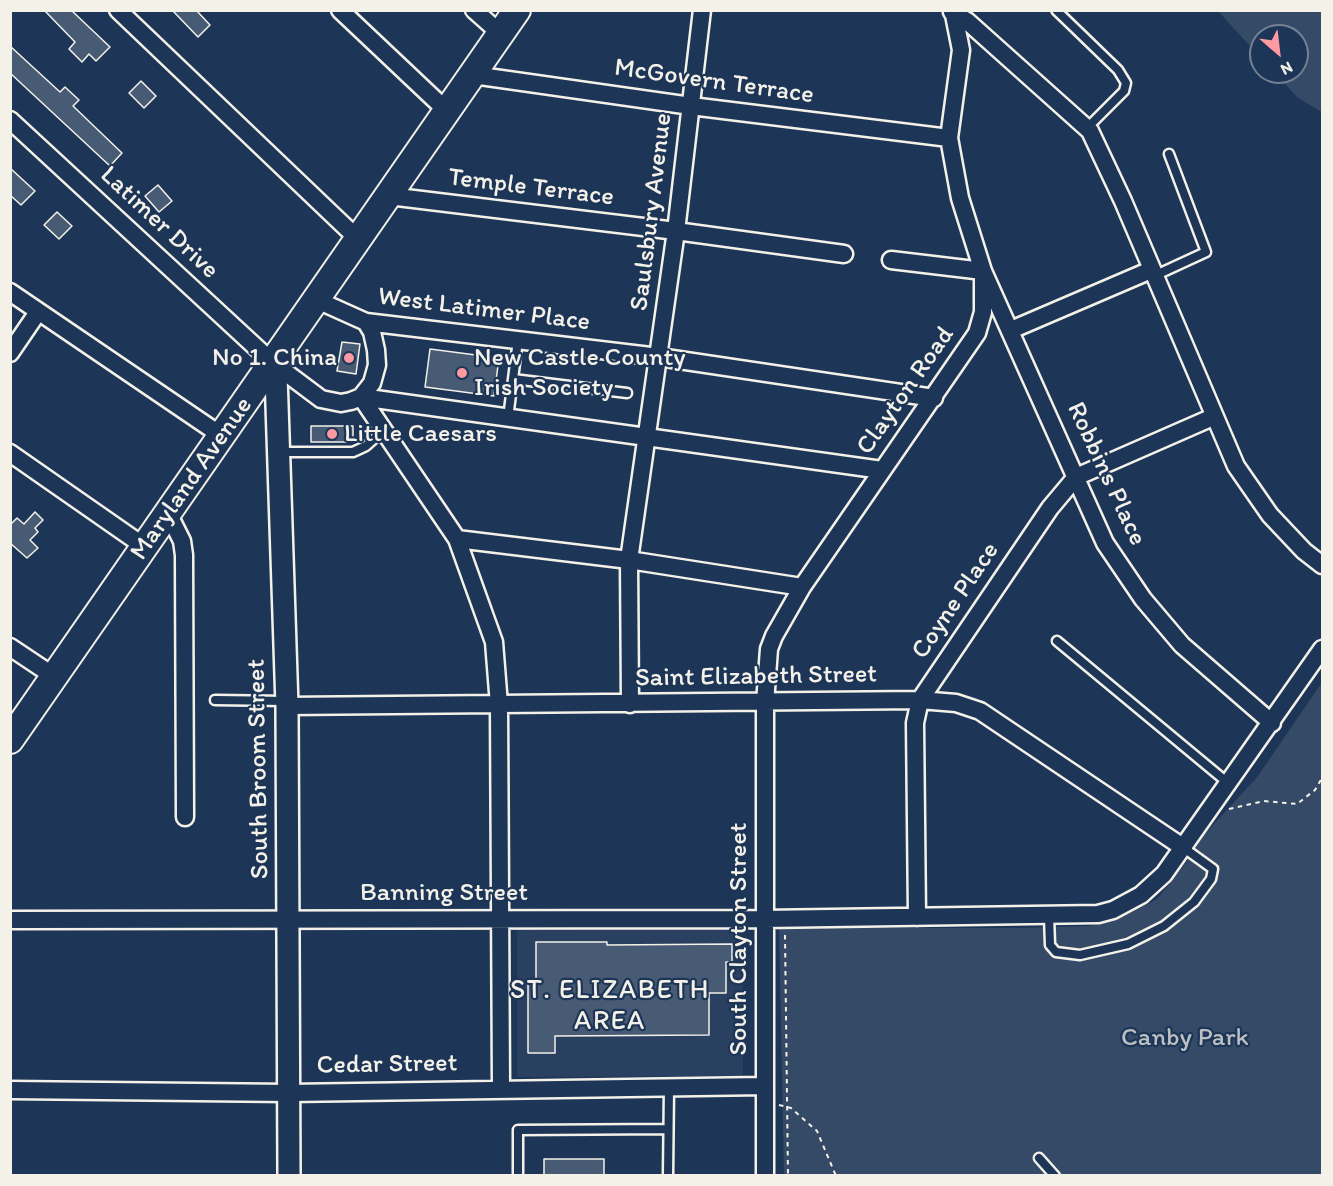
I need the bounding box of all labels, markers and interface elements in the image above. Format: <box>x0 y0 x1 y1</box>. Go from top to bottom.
north arrow <box>1249 24 1309 84</box>
street label: McGovern Terrace <box>612 53 816 111</box>
text: N <box>1278 58 1296 79</box>
street label: Saulsbury Avenue <box>624 111 680 313</box>
street label: Latimer Drive <box>93 160 225 286</box>
street label: Temple Terrace <box>446 162 616 214</box>
street label: West Latimer Place <box>376 282 592 338</box>
street label: Clayton Road <box>850 321 962 461</box>
place label: No 1. China <box>212 342 337 374</box>
place label: New Castle County Irish Society <box>474 342 686 404</box>
marker: No 1. China <box>342 351 356 365</box>
marker: New Castle County Irish Society <box>455 366 469 380</box>
street label: Maryland Avenue <box>124 391 260 567</box>
street label: Robbins Place <box>1059 397 1153 551</box>
place label: Little Caesars <box>344 418 497 450</box>
marker: Little Caesars <box>325 427 339 441</box>
street label: Coyne Place <box>906 537 1006 665</box>
street label: South Broom Street <box>241 659 277 879</box>
street label: Saint Elizabeth Street <box>635 659 877 695</box>
street label: South Clayton Street <box>723 822 755 1056</box>
street label: Banning Street <box>360 877 528 909</box>
district label: ST. ELIZABETH AREA <box>511 975 709 1038</box>
park label: Canby Park <box>1121 1022 1249 1054</box>
street label: Cedar Street <box>316 1048 458 1082</box>

